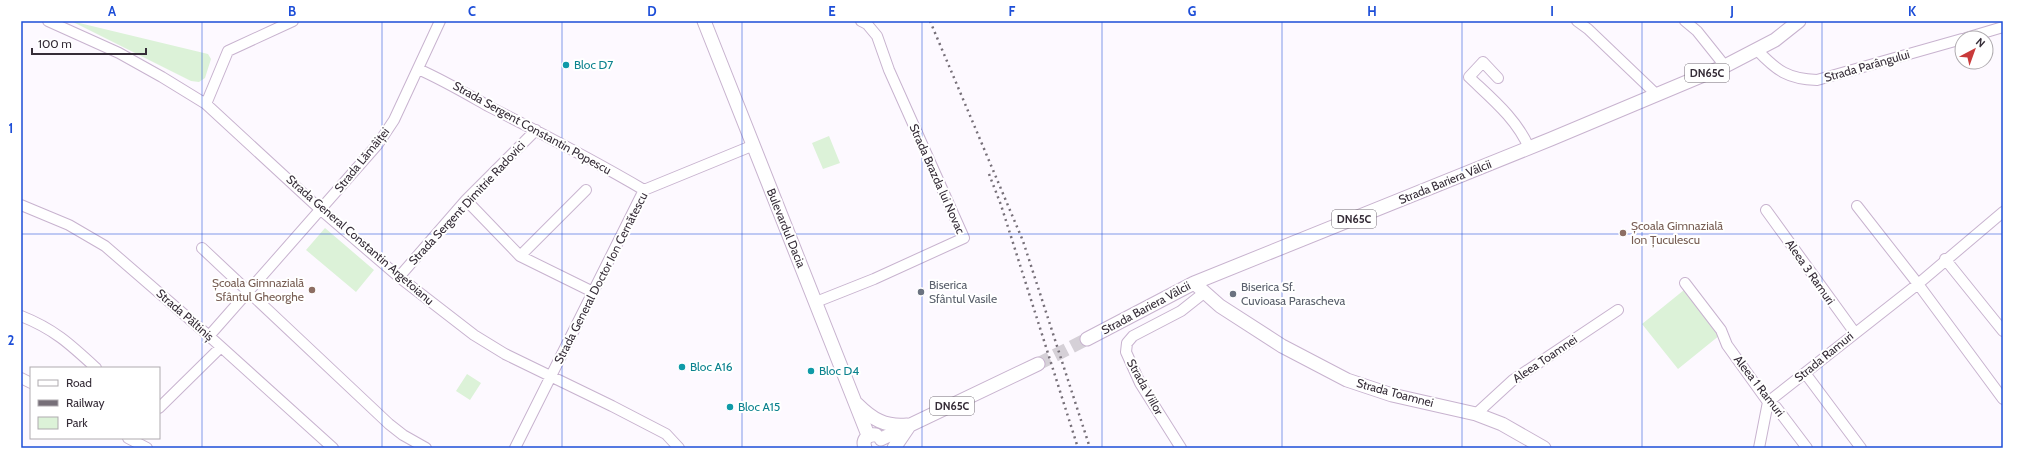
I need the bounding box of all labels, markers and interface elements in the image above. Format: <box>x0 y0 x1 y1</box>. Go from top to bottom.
text: A <box>108 3 117 19</box>
text: B <box>288 3 296 19</box>
text: C <box>468 3 476 19</box>
text: D <box>647 3 657 19</box>
text: E <box>828 3 836 19</box>
text: F <box>1009 3 1016 19</box>
text: G <box>1188 3 1197 19</box>
text: H <box>1367 3 1377 19</box>
text: I <box>1550 3 1554 19</box>
text: J <box>1729 3 1734 19</box>
text: K <box>1908 3 1917 19</box>
scale bar <box>32 30 146 56</box>
north arrow <box>1954 30 1994 70</box>
text: N <box>1973 35 1988 50</box>
text: 100 m <box>38 36 72 51</box>
street label: Strada Parângului <box>1822 46 1911 85</box>
place label: Bloc D7 <box>574 57 613 72</box>
marker: Bloc D7 <box>561 60 571 70</box>
road number: DN65C <box>1685 64 1729 82</box>
street label: Strada Sergent Constantin Popescu <box>451 78 614 177</box>
text: 1 <box>9 120 13 136</box>
street label: Strada Brazda lui Novac <box>906 121 969 237</box>
street label: Strada Lămâiței <box>331 124 393 196</box>
street label: Strada Sergent Dimitrie Radovici <box>405 138 528 268</box>
street label: Strada Bariera Vâlcii <box>1396 156 1493 207</box>
street label: Strada General Constantin Argetoianu <box>284 171 437 308</box>
street label: Bulevardul Dacia <box>764 186 809 270</box>
street label: Strada General Doctor Ion Cernătescu <box>551 189 650 366</box>
road number: DN65C <box>1332 210 1376 228</box>
place label: Școala Gimnazială Ion Țuculescu <box>1631 218 1723 248</box>
marker: Școala Gimnazială Ion Țuculescu <box>1618 228 1628 238</box>
street label: Aleea 3 Ramuri <box>1782 236 1838 307</box>
place label: Școala Gimnazială Sfântul Gheorghe <box>212 275 304 304</box>
place label: Biserica Sfântul Vasile <box>929 277 997 306</box>
street label: Strada Bariera Vâlcii <box>1099 278 1193 337</box>
place label: Biserica Sf. Cuvioasa Parascheva <box>1241 279 1346 308</box>
marker: Școala Gimnazială Sfântul Gheorghe <box>307 285 317 295</box>
street label: Strada Păltiniș <box>153 286 217 345</box>
marker: Biserica Sfântul Vasile <box>916 287 926 297</box>
marker: Biserica Sf. Cuvioasa Parascheva <box>1228 289 1238 299</box>
street label: Strada Ramuri <box>1791 328 1856 385</box>
text: 2 <box>8 332 15 348</box>
street label: Aleea Toamnei <box>1510 332 1580 386</box>
street label: Aleea 1 Ramuri <box>1731 352 1788 419</box>
street label: Strada Viilor <box>1124 356 1167 417</box>
place label: Bloc A16 <box>690 359 733 374</box>
marker: Bloc A16 <box>677 362 687 372</box>
place label: Bloc D4 <box>819 363 859 378</box>
marker: Bloc D4 <box>806 366 816 376</box>
legend <box>30 367 160 439</box>
text: Road <box>66 375 92 390</box>
street label: Strada Toamnei <box>1355 375 1435 410</box>
text: Railway <box>66 395 104 410</box>
road number: DN65C <box>930 397 974 415</box>
place label: Bloc A15 <box>738 399 780 414</box>
marker: Bloc A15 <box>725 402 735 412</box>
text: Park <box>66 415 88 430</box>

